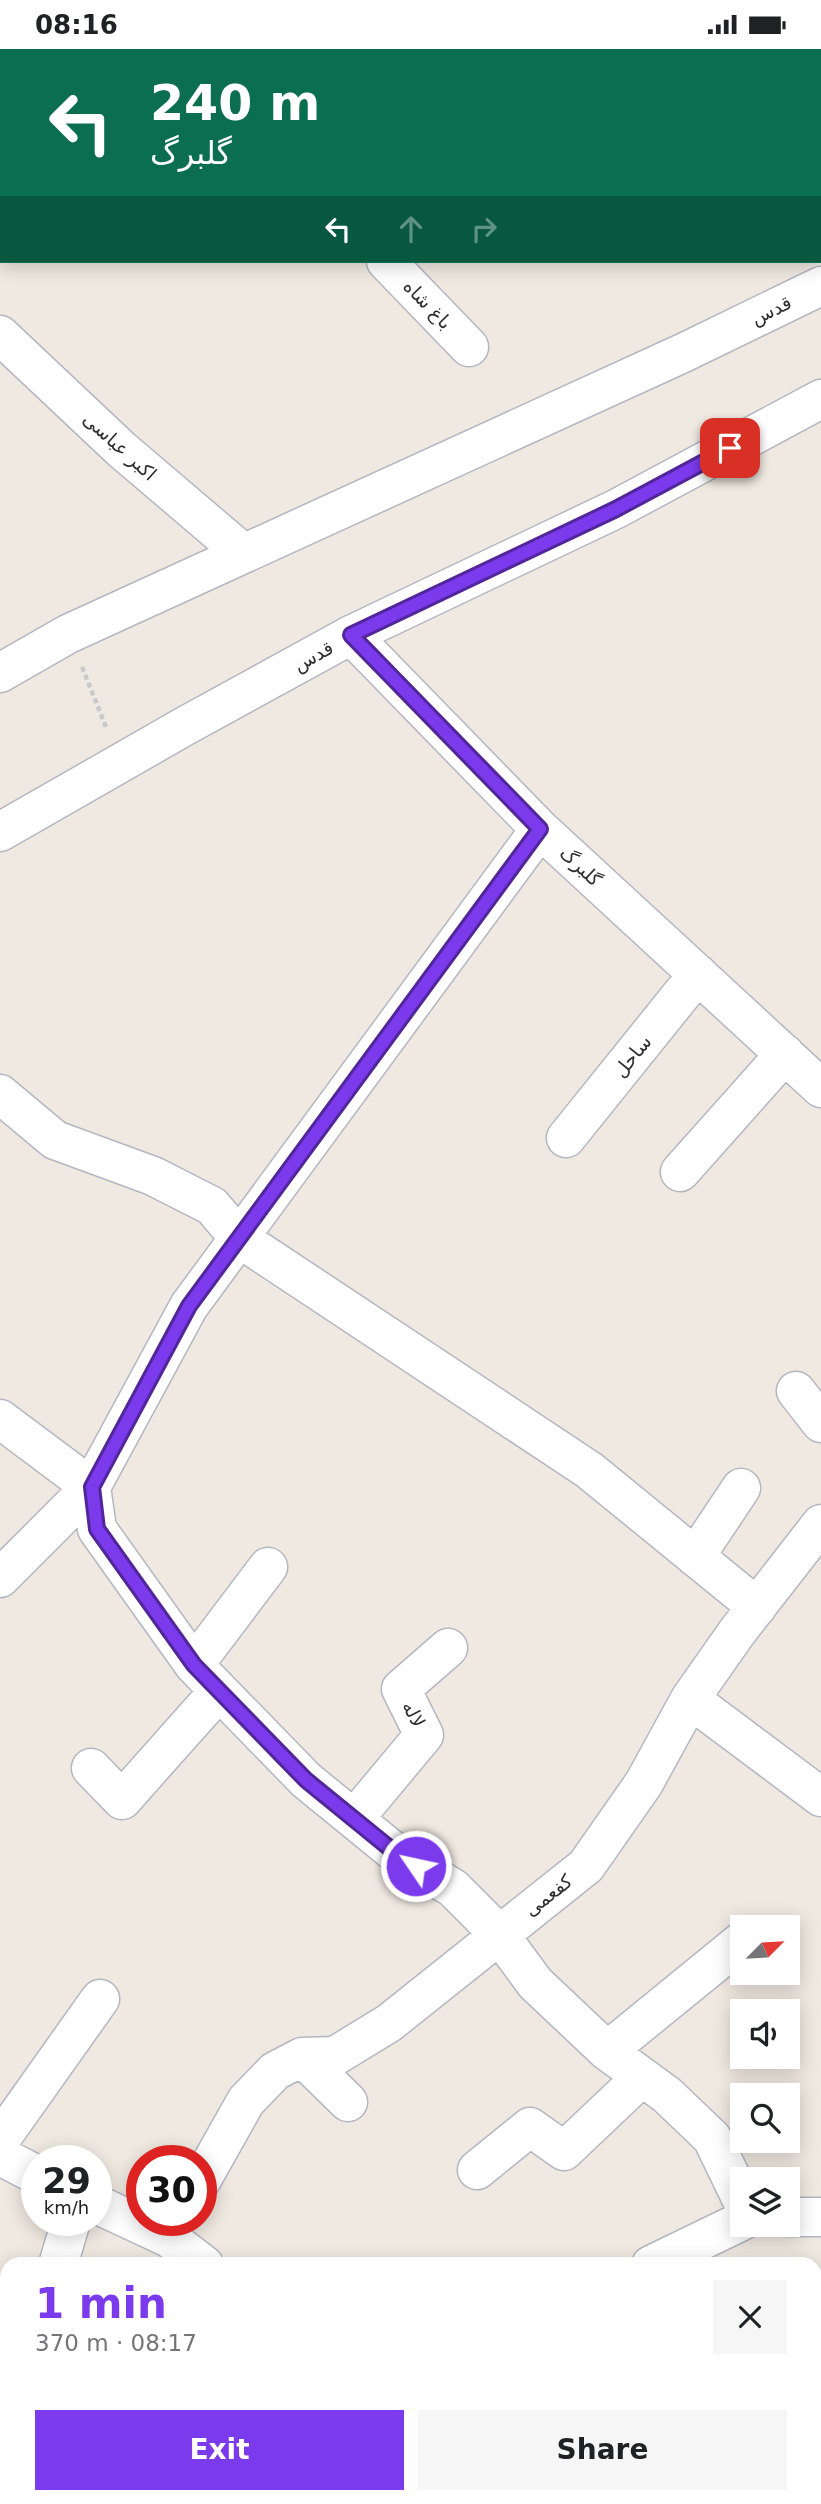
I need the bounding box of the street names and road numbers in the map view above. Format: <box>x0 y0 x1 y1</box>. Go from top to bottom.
street label: باغ شاه <box>398 275 457 334</box>
street label: قدس <box>747 291 795 330</box>
street label: اکبر عباسی <box>78 407 161 485</box>
street label: قدس <box>289 636 337 677</box>
street label: گلبرگ <box>555 841 607 892</box>
street label: ساحل <box>608 1030 656 1082</box>
street label: لاله <box>398 1697 430 1731</box>
street label: کفعمی <box>520 1869 577 1920</box>

